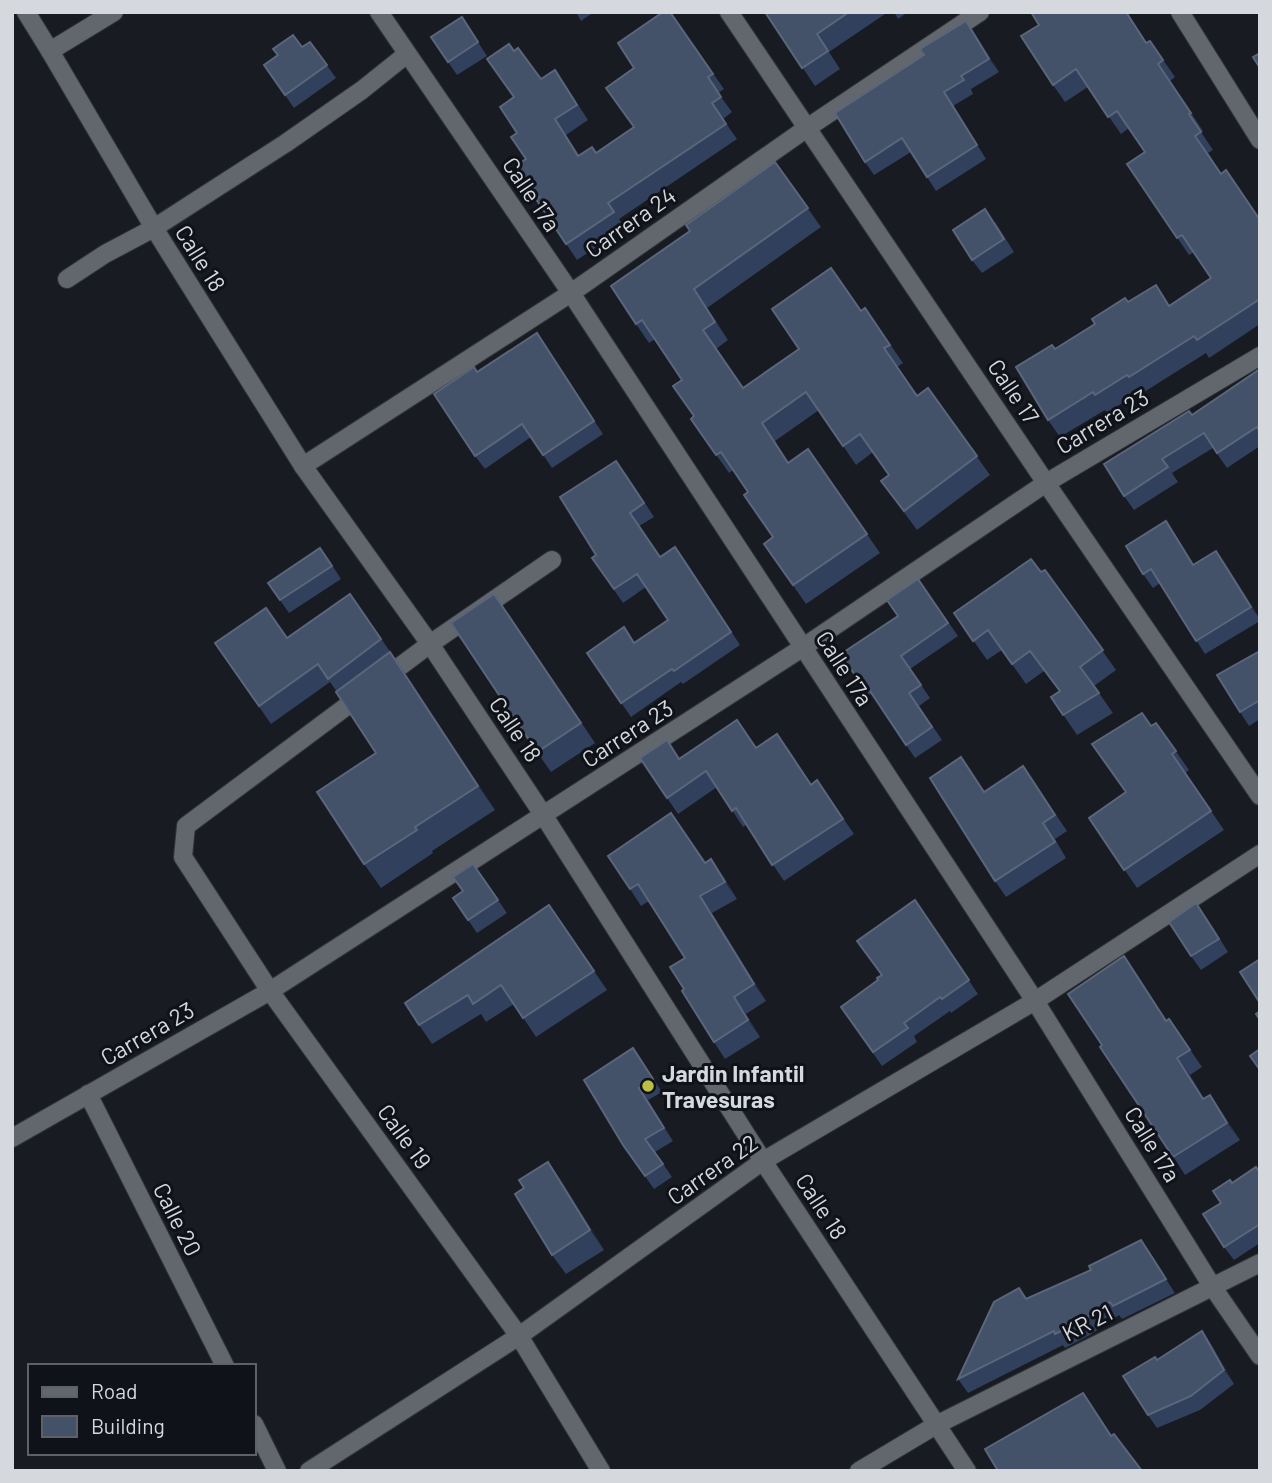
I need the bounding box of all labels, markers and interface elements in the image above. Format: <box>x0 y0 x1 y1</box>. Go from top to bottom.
street label: Calle 17a <box>497 151 567 237</box>
street label: Carrera 24 <box>579 181 681 263</box>
street label: Calle 18 <box>170 220 232 296</box>
street label: Calle 17 <box>982 353 1046 429</box>
street label: Carrera 23 <box>1051 382 1153 460</box>
street label: Calle 17a <box>810 625 880 711</box>
street label: Calle 18 <box>484 691 548 767</box>
street label: Carrera 23 <box>576 693 678 773</box>
street label: Carrera 23 <box>95 995 199 1071</box>
place label: Jardin Infantil Travesuras <box>662 1059 804 1113</box>
marker: Jardin Infantil Travesuras <box>640 1078 656 1094</box>
street label: Calle 19 <box>372 1098 438 1174</box>
street label: Calle 17a <box>1119 1101 1187 1187</box>
street label: Carrera 22 <box>661 1128 763 1210</box>
street label: Calle 18 <box>790 1168 854 1244</box>
street label: Calle 20 <box>148 1178 208 1260</box>
street label: KR 21 <box>1057 1298 1117 1346</box>
legend <box>28 1364 256 1455</box>
text: Road <box>91 1378 137 1403</box>
text: Building <box>91 1413 165 1438</box>

